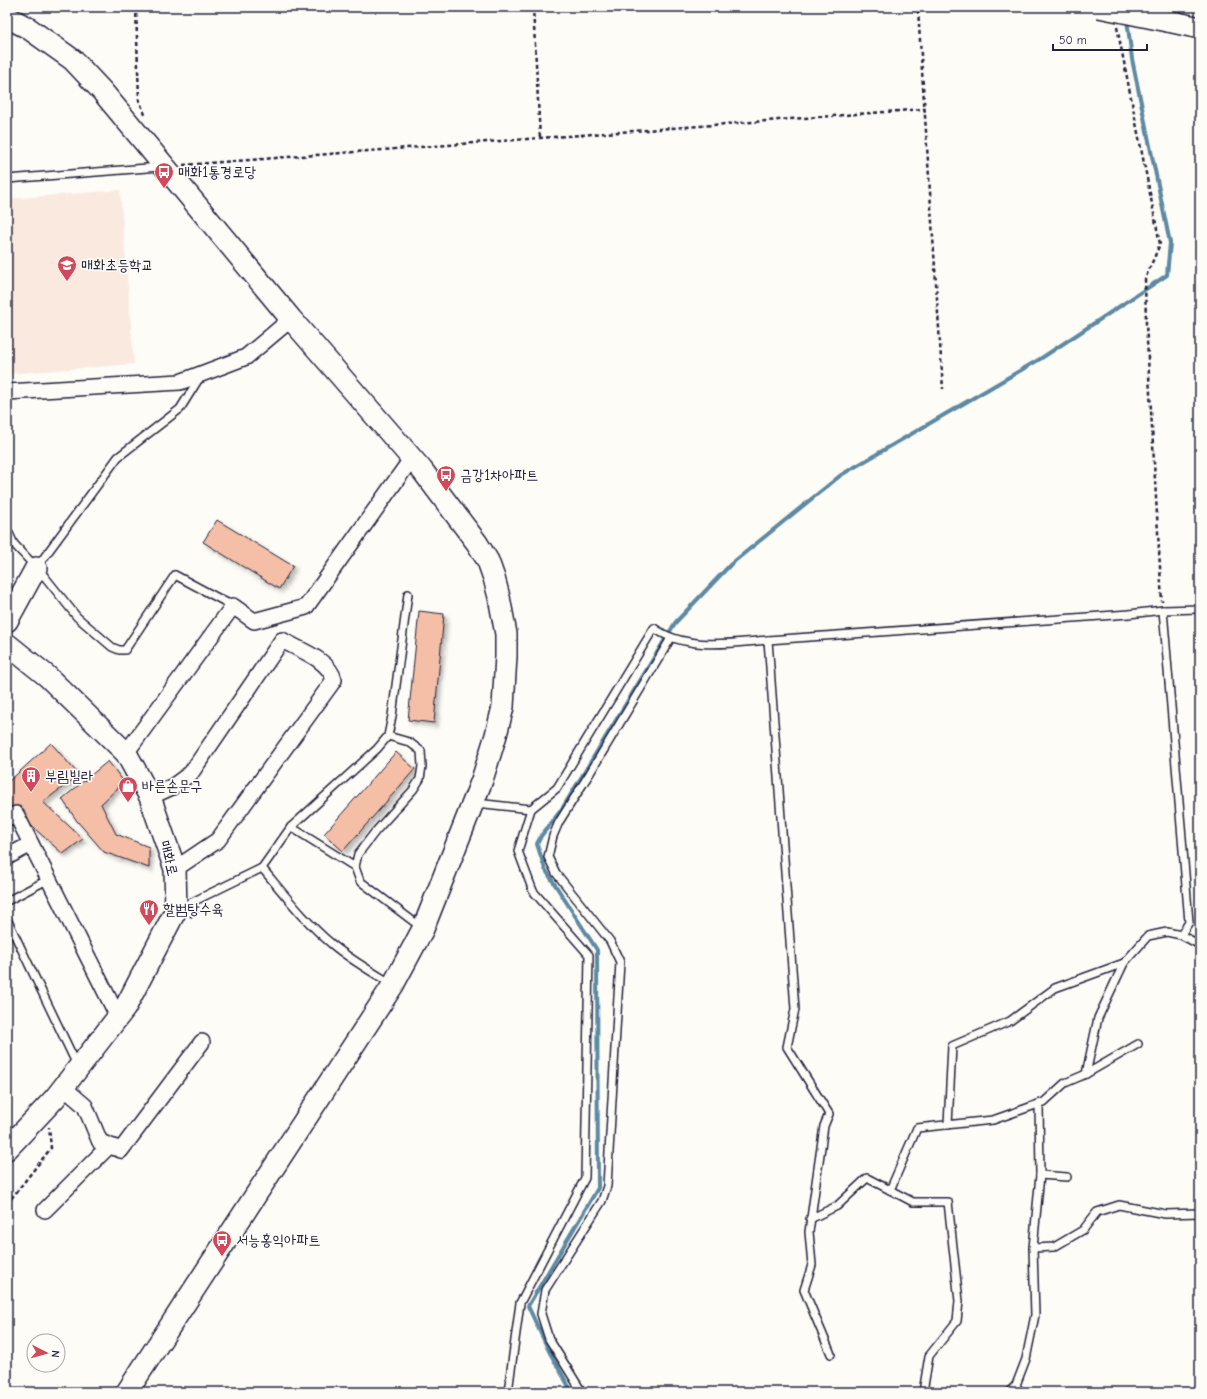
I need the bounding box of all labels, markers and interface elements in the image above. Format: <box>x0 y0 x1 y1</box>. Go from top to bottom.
scale bar <box>1053 26 1147 52</box>
text: 50 m <box>1059 33 1087 47</box>
bus stop icon: 매화1통경로당 <box>153 161 175 189</box>
place label: 매화1통경로당 <box>178 163 256 181</box>
school or university icon: 매화초등학교 <box>56 254 78 282</box>
place label: 매화초등학교 <box>81 256 153 274</box>
bus stop icon: 금강1차아파트 <box>435 464 457 492</box>
place label: 금강1차아파트 <box>460 466 538 484</box>
building icon: 부림빌라 <box>20 765 42 793</box>
place label: 부림빌라 <box>45 767 93 785</box>
shop icon: 바른손문구 <box>117 775 139 803</box>
place label: 바른손문구 <box>142 777 202 795</box>
street label: 매화로 <box>156 838 182 878</box>
restaurant icon: 할범탕수육 <box>138 898 160 926</box>
place label: 할범탕수육 <box>163 900 223 918</box>
bus stop icon: 서능홍익아파트 <box>211 1229 233 1257</box>
place label: 서능홍익아파트 <box>236 1231 321 1249</box>
north arrow <box>26 1333 66 1373</box>
text: N <box>49 1350 62 1358</box>

